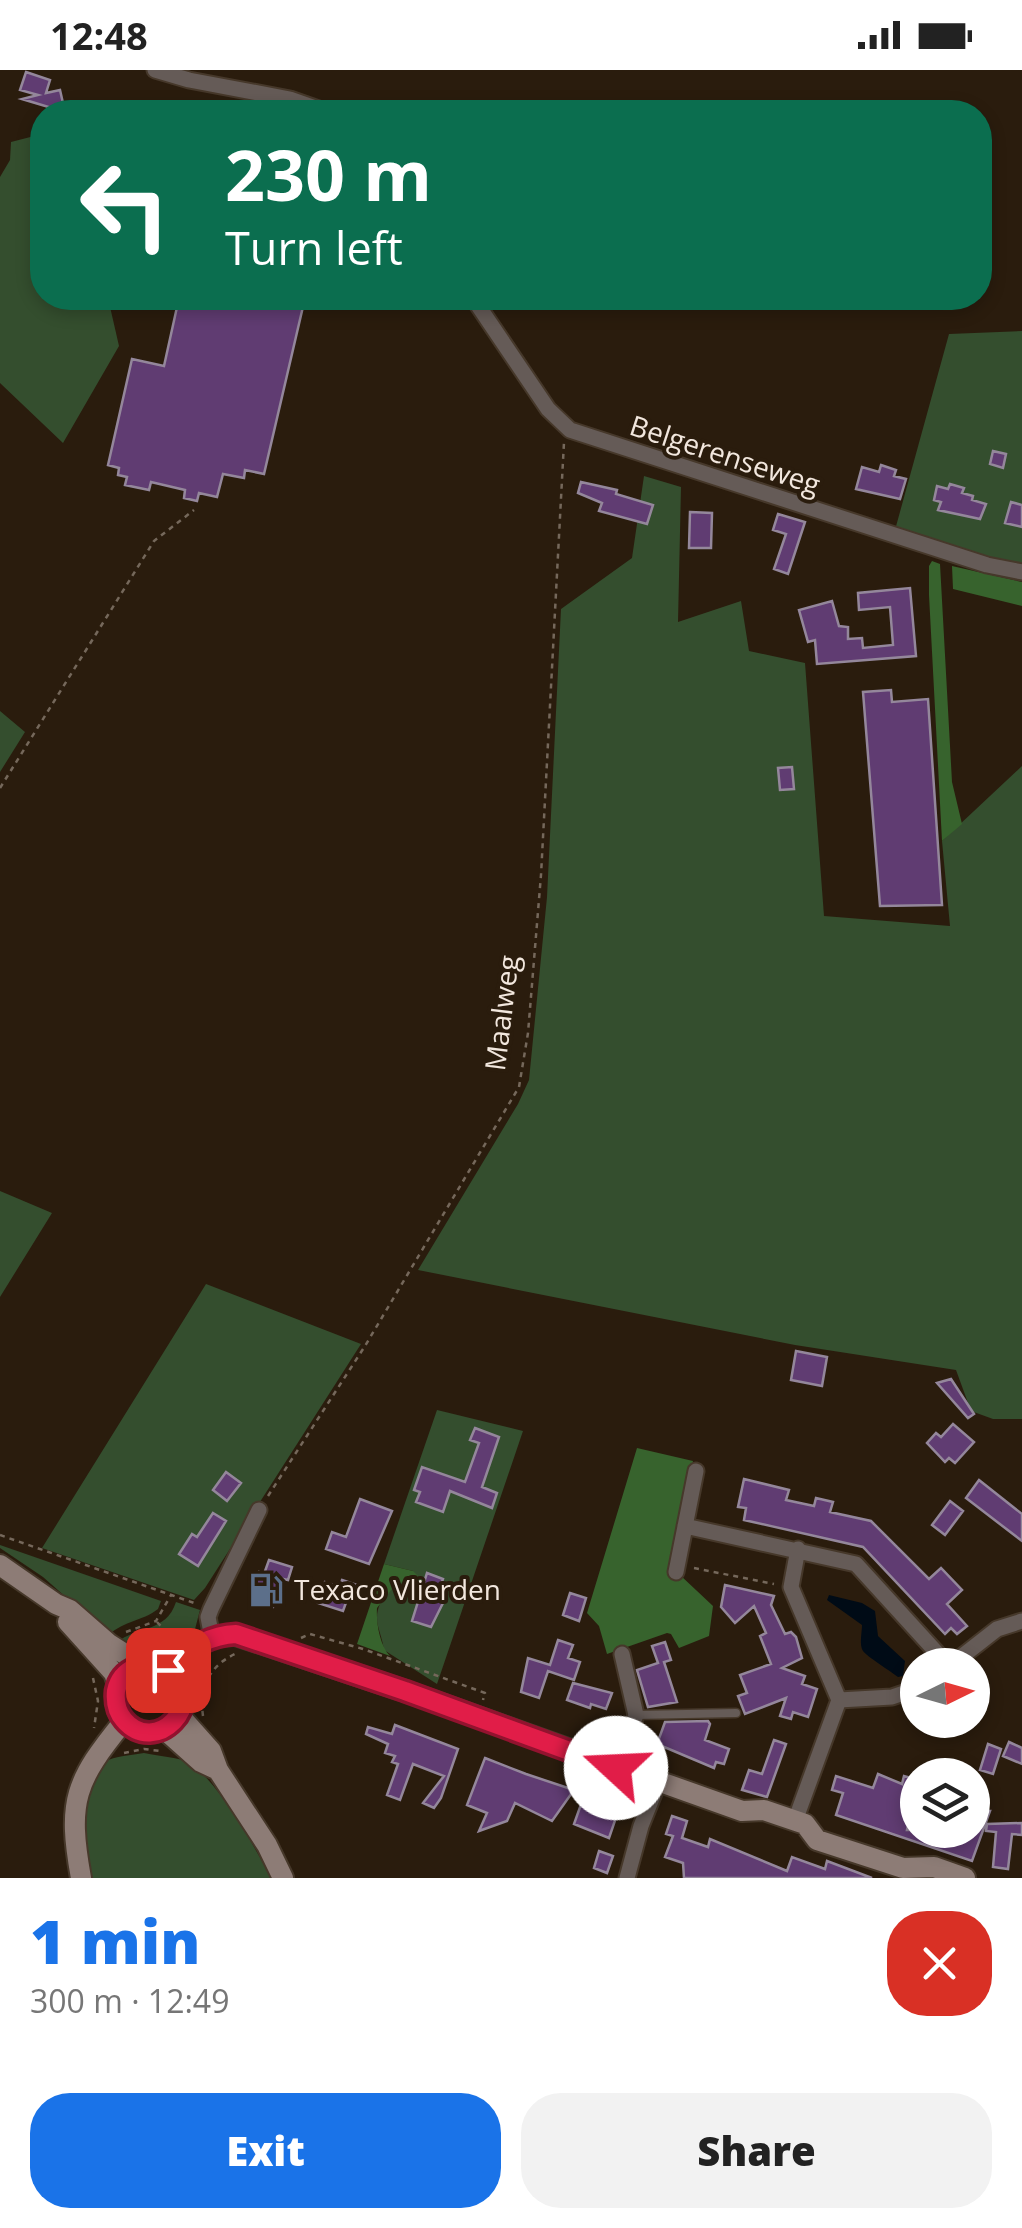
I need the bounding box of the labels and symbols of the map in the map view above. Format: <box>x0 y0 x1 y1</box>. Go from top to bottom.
street label: Belgerenseweg <box>625 405 825 503</box>
street label: Maalweg <box>475 953 527 1073</box>
place label: Texaco Vlierden <box>294 1570 501 1608</box>
fuel station icon: Texaco Vlierden <box>247 1571 285 1609</box>
pin <box>126 1628 211 1713</box>
north arrow <box>900 1648 990 1738</box>
position arrow <box>564 1716 668 1820</box>

